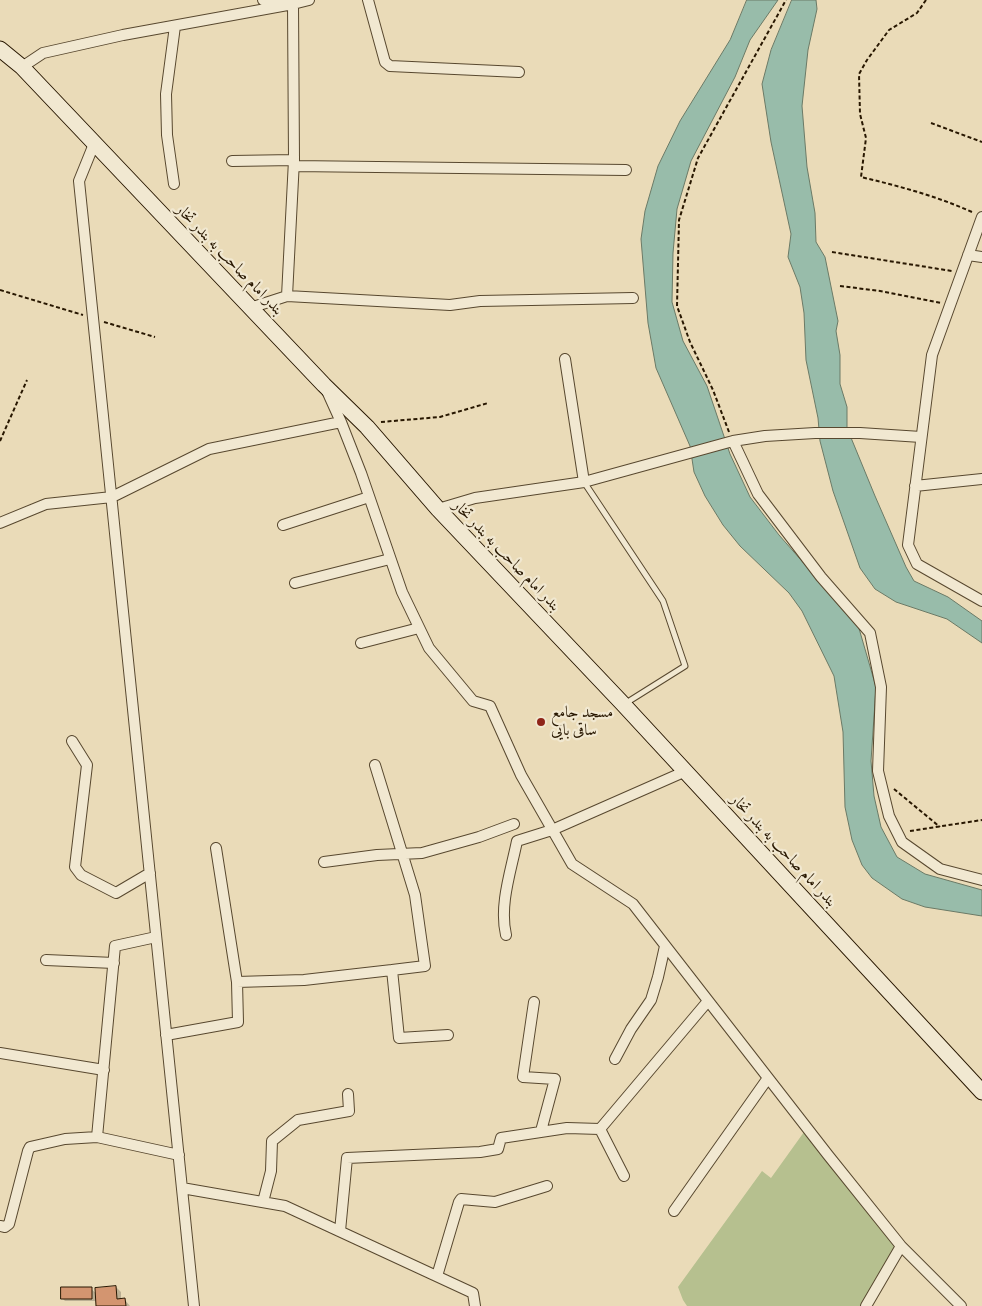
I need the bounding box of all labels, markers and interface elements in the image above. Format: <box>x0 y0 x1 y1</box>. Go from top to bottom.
street label: بندر امام صاحب به بندر تخار <box>171 200 287 320</box>
street label: بندر امام صاحب به بندر تخار <box>448 496 564 616</box>
place label: مسجد جامع ساقی بایی <box>551 703 613 741</box>
marker: مسجد جامع ساقی بایی <box>535 716 547 728</box>
street label: بندر امام صاحب به بندر تخار <box>726 791 840 911</box>

